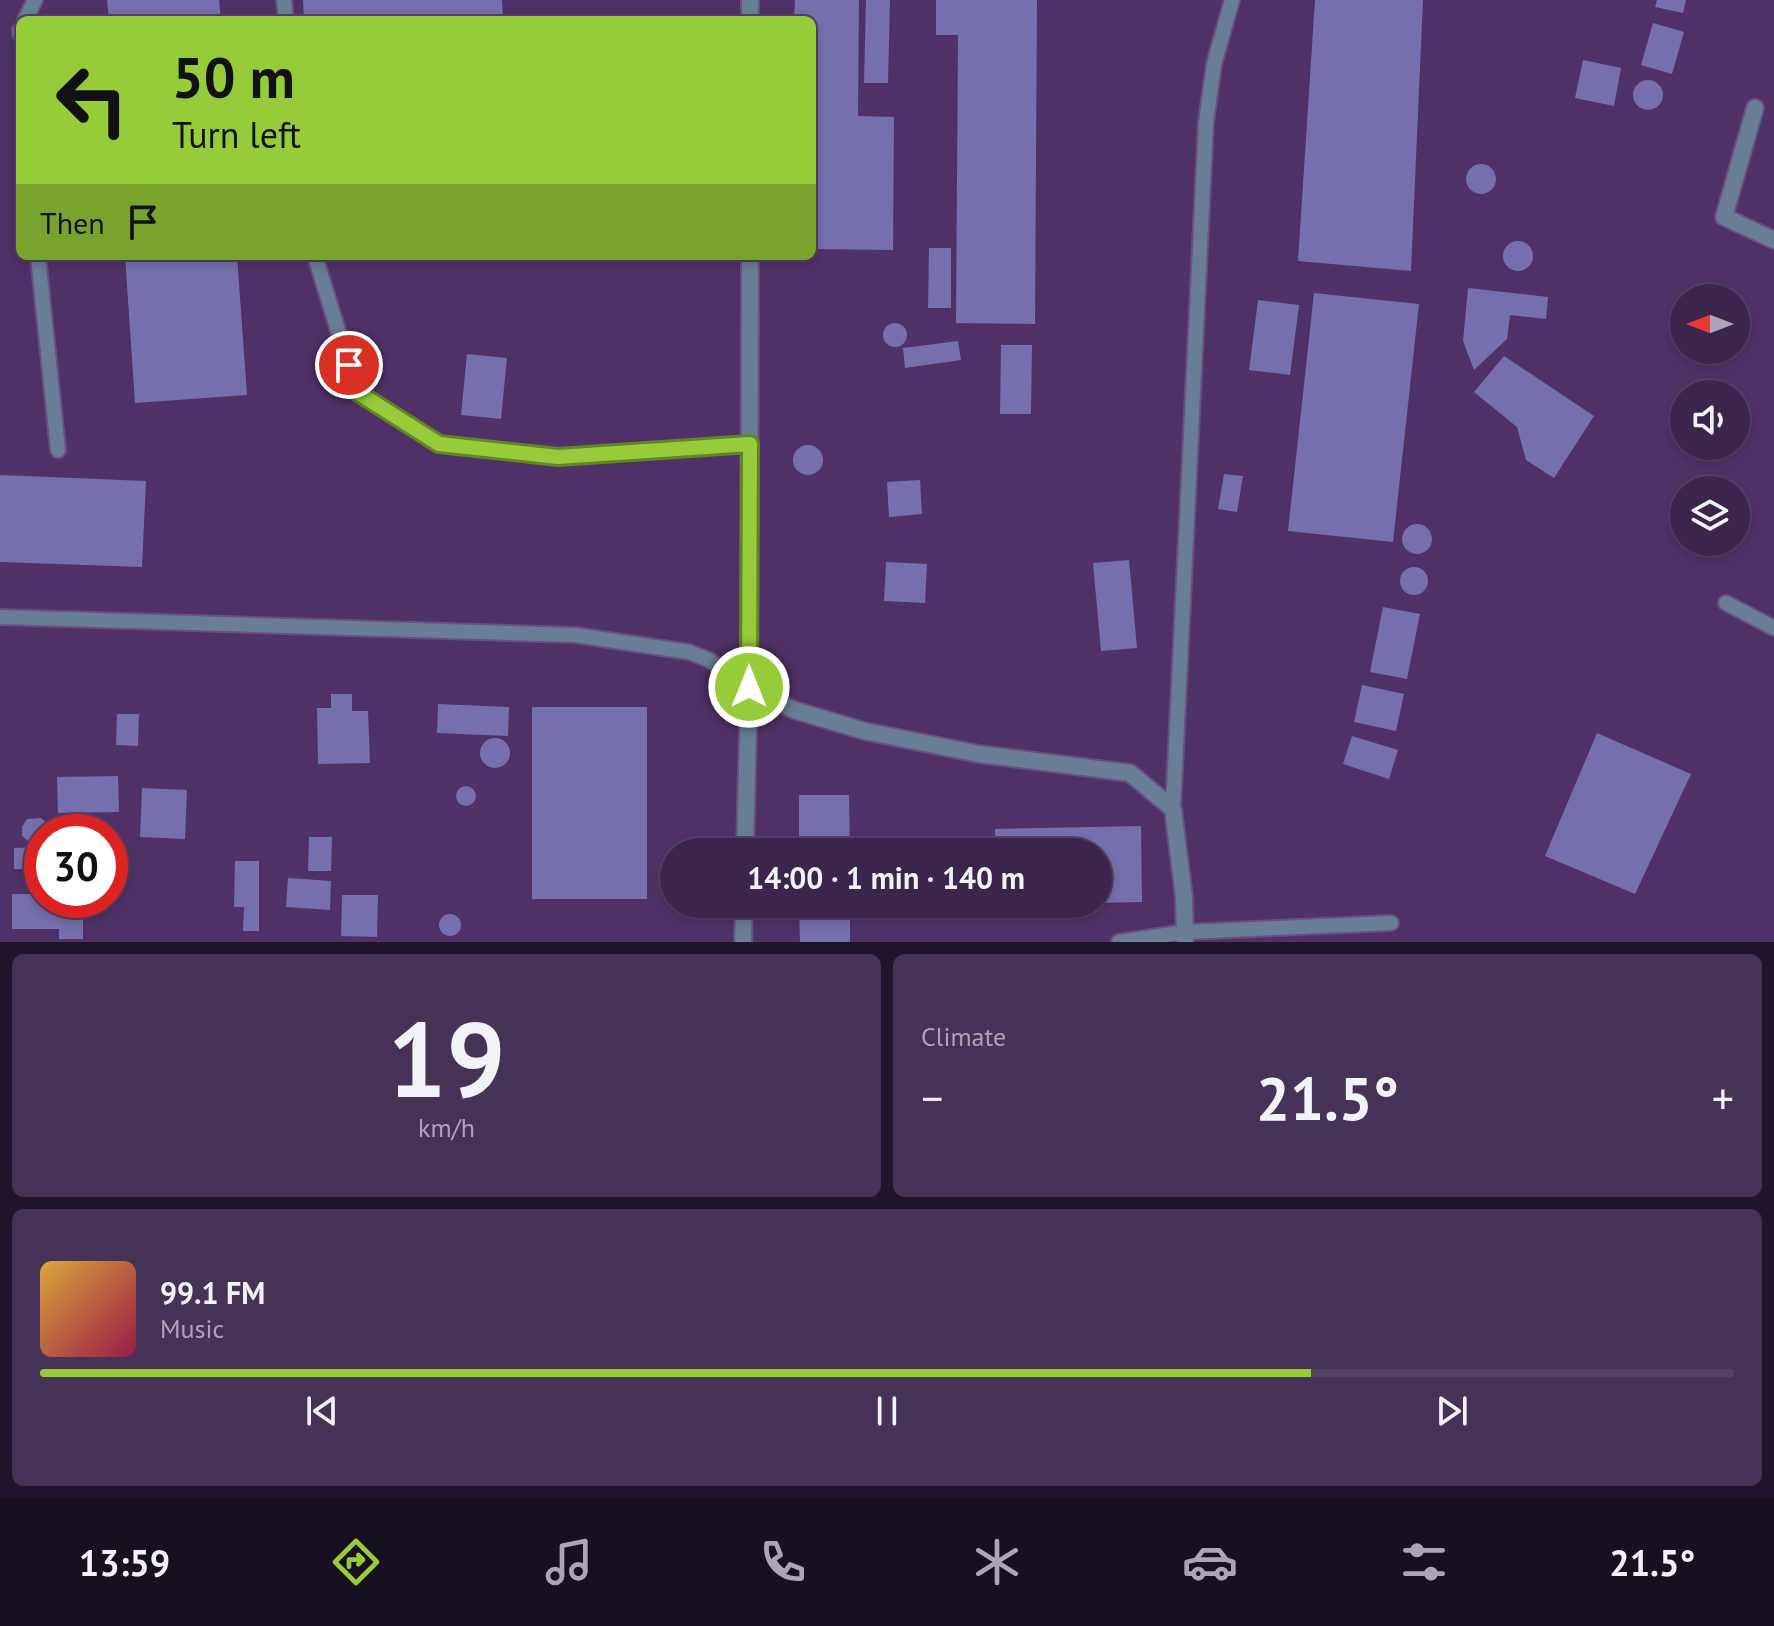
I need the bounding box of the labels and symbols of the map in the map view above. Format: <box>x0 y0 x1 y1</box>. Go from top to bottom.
north arrow <box>1670 284 1750 364</box>
pin <box>315 331 383 399</box>
position arrow <box>707 645 791 729</box>
speed limit sign: 30 <box>24 814 128 918</box>

